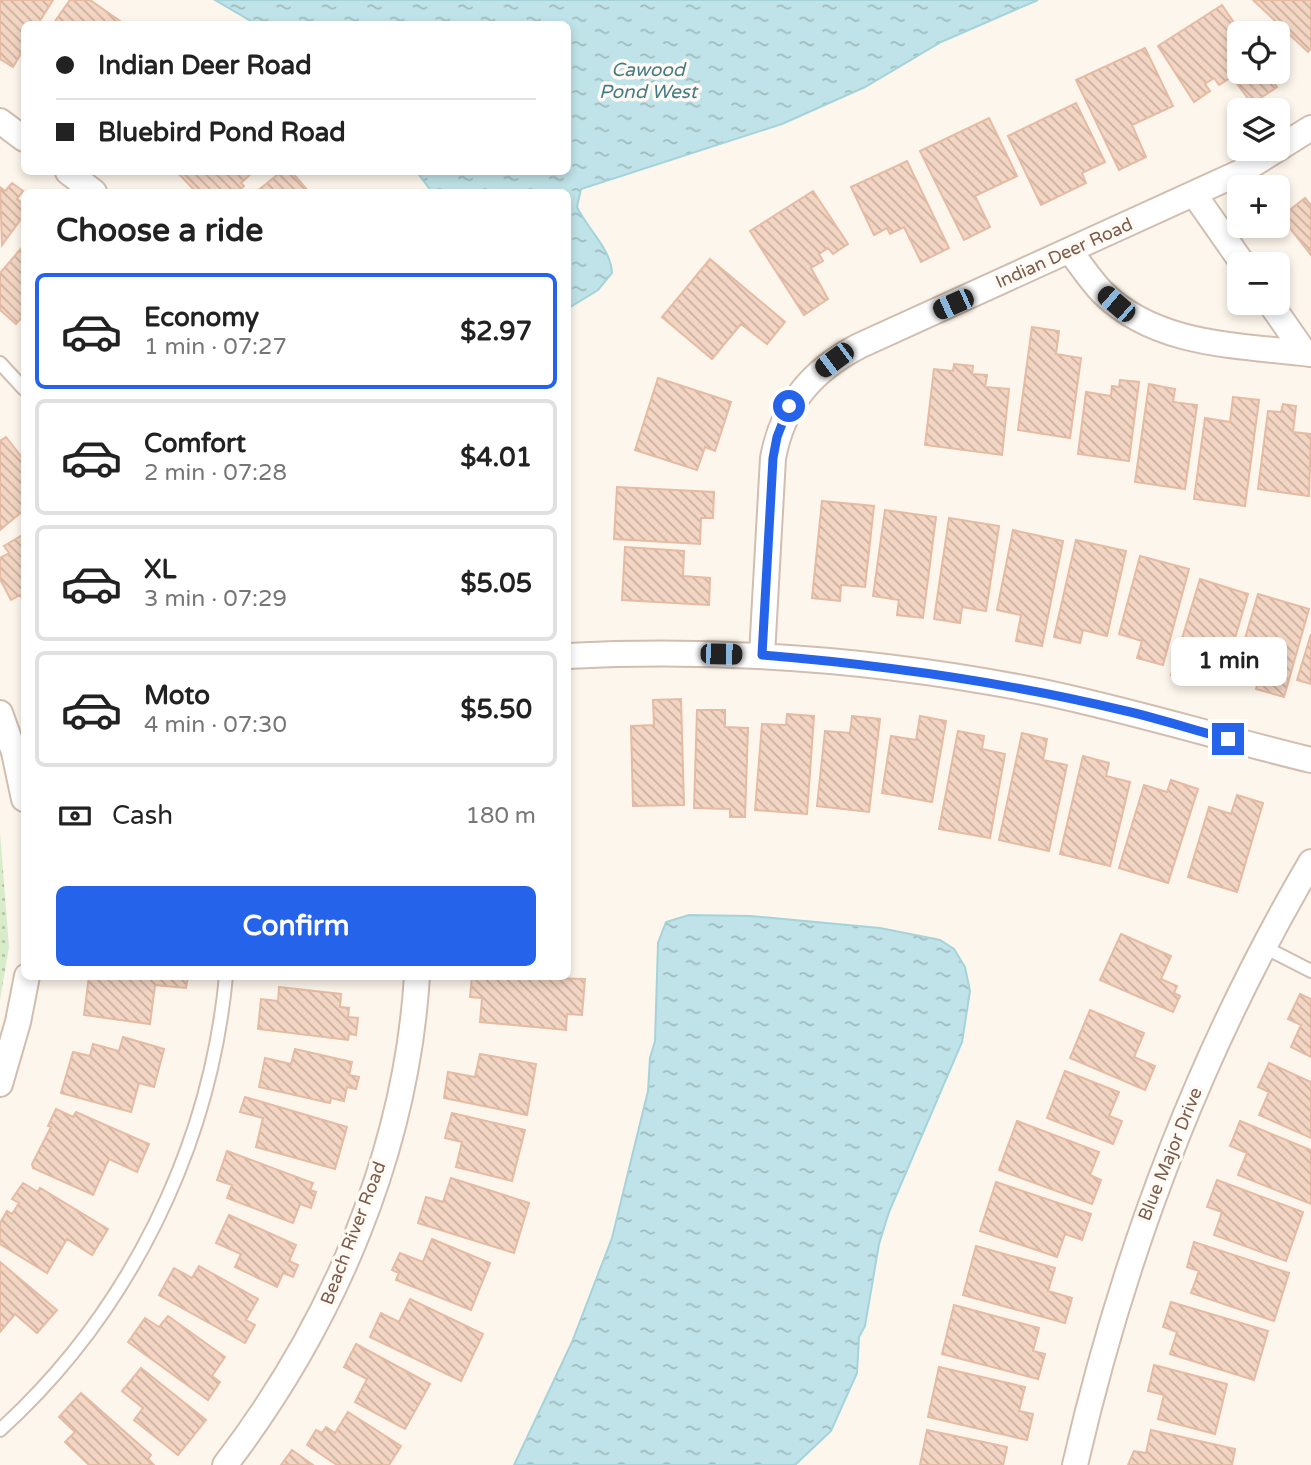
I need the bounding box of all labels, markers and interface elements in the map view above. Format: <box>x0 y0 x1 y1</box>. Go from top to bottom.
map controls <box>1227 21 1290 315</box>
button: locate <box>1227 21 1290 84</box>
text: Indian Deer Road <box>98 50 312 81</box>
water label: Cawood Pond West <box>599 59 700 103</box>
button: layers <box>1227 98 1290 161</box>
text: Bluebird Pond Road <box>98 117 346 148</box>
button: + <box>1227 175 1290 238</box>
text: Choose a ride <box>56 212 263 250</box>
street label: Indian Deer Road <box>992 213 1136 293</box>
button: − <box>1227 252 1290 315</box>
car <box>1094 282 1139 326</box>
car <box>930 286 977 322</box>
icon: car <box>60 300 123 363</box>
text: Economy <box>144 302 259 333</box>
text: $2.97 <box>460 316 532 347</box>
text: 1 min · 07:27 <box>144 333 287 361</box>
car <box>811 339 858 381</box>
route start <box>773 390 805 422</box>
icon: car <box>60 426 123 489</box>
text: Comfort <box>144 428 246 459</box>
text: $4.01 <box>460 442 532 473</box>
text: 2 min · 07:28 <box>144 459 287 487</box>
icon: car <box>60 552 123 615</box>
text: XL <box>144 554 176 585</box>
text: $5.05 <box>460 568 532 599</box>
text: 3 min · 07:29 <box>144 585 287 613</box>
callout: 1 min <box>1170 638 1286 686</box>
car <box>700 643 743 665</box>
text: 1 min <box>1198 647 1260 675</box>
icon: car <box>60 678 123 741</box>
text: Moto <box>144 680 210 711</box>
text: $5.50 <box>460 694 532 725</box>
text: 4 min · 07:30 <box>144 711 287 739</box>
route end <box>1212 723 1244 755</box>
icon: cash <box>56 797 94 835</box>
text: Cash <box>112 800 173 831</box>
text: 180 m <box>466 802 536 830</box>
button: Confirm <box>56 886 536 966</box>
street label: Blue Major Drive <box>1133 1084 1207 1224</box>
street label: Beach River Road <box>316 1158 390 1308</box>

